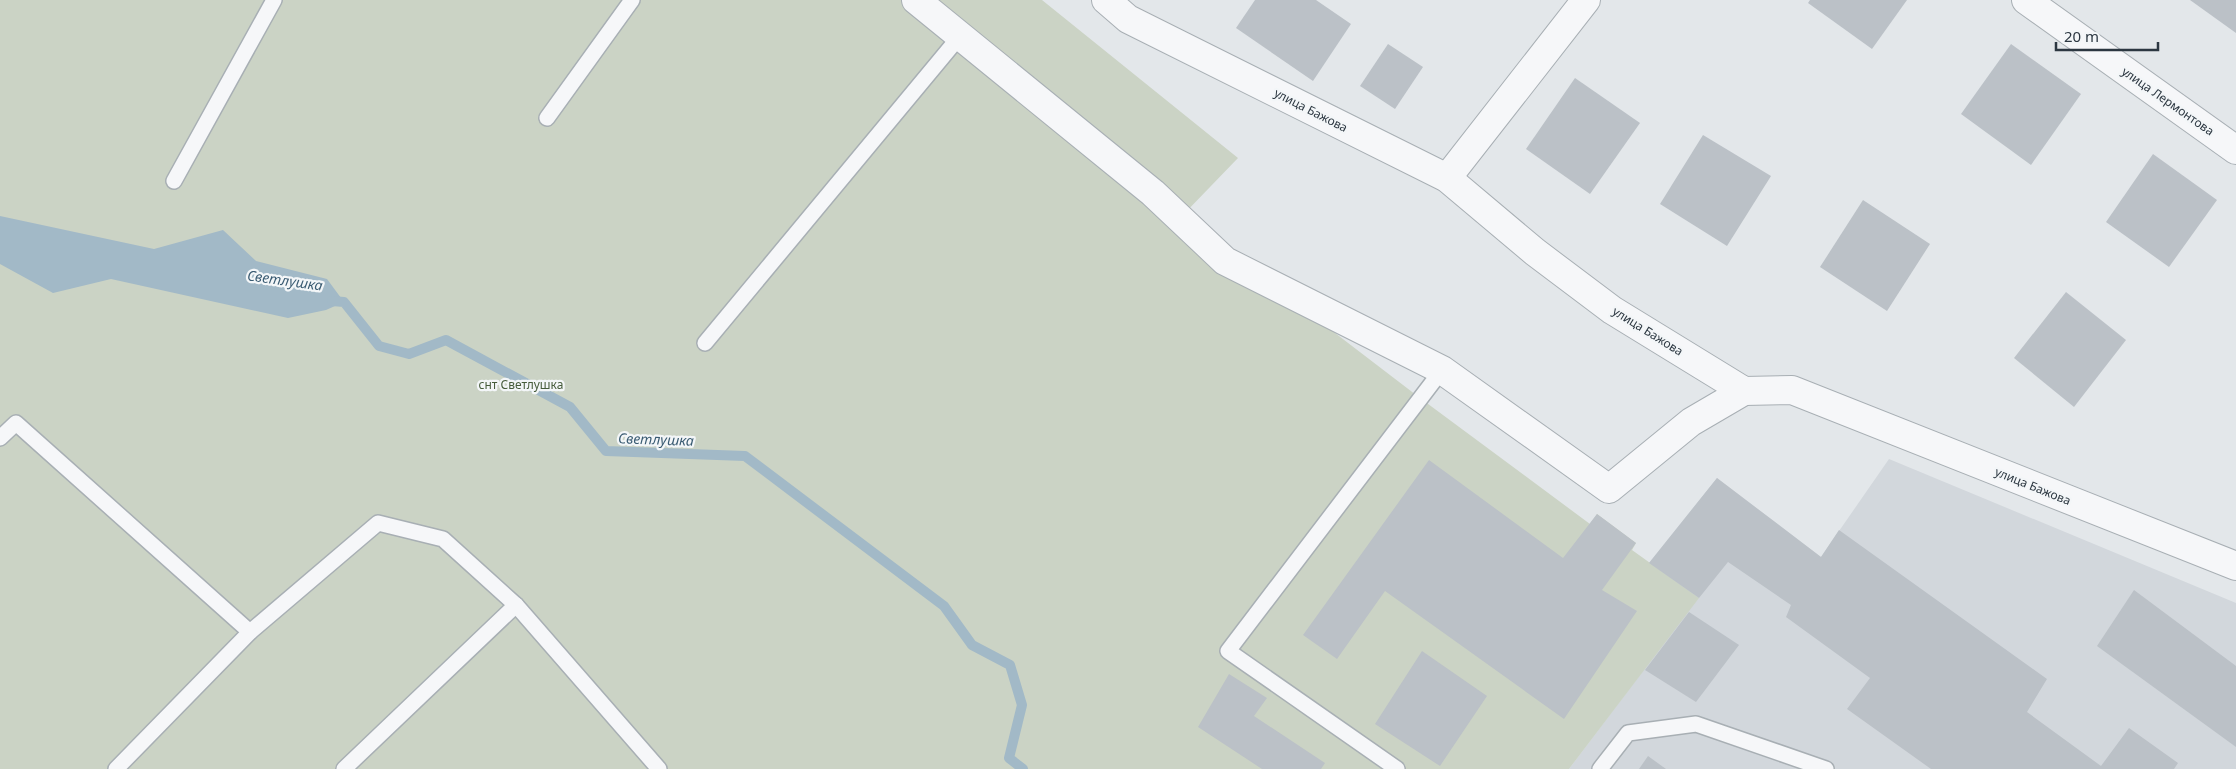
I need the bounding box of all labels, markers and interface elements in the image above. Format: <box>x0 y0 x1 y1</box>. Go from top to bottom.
scale bar <box>2056 20 2158 52</box>
text: 20 m <box>2064 26 2099 46</box>
street label: улица Лермонтова <box>2118 63 2218 139</box>
street label: улица Бажова <box>1271 84 1351 136</box>
water label: Светлушка <box>246 265 324 295</box>
street label: улица Бажова <box>1609 302 1687 360</box>
park label: снт Светлушка <box>479 376 563 393</box>
water label: Светлушка <box>618 428 694 450</box>
street label: улица Бажова <box>1993 463 2073 509</box>

